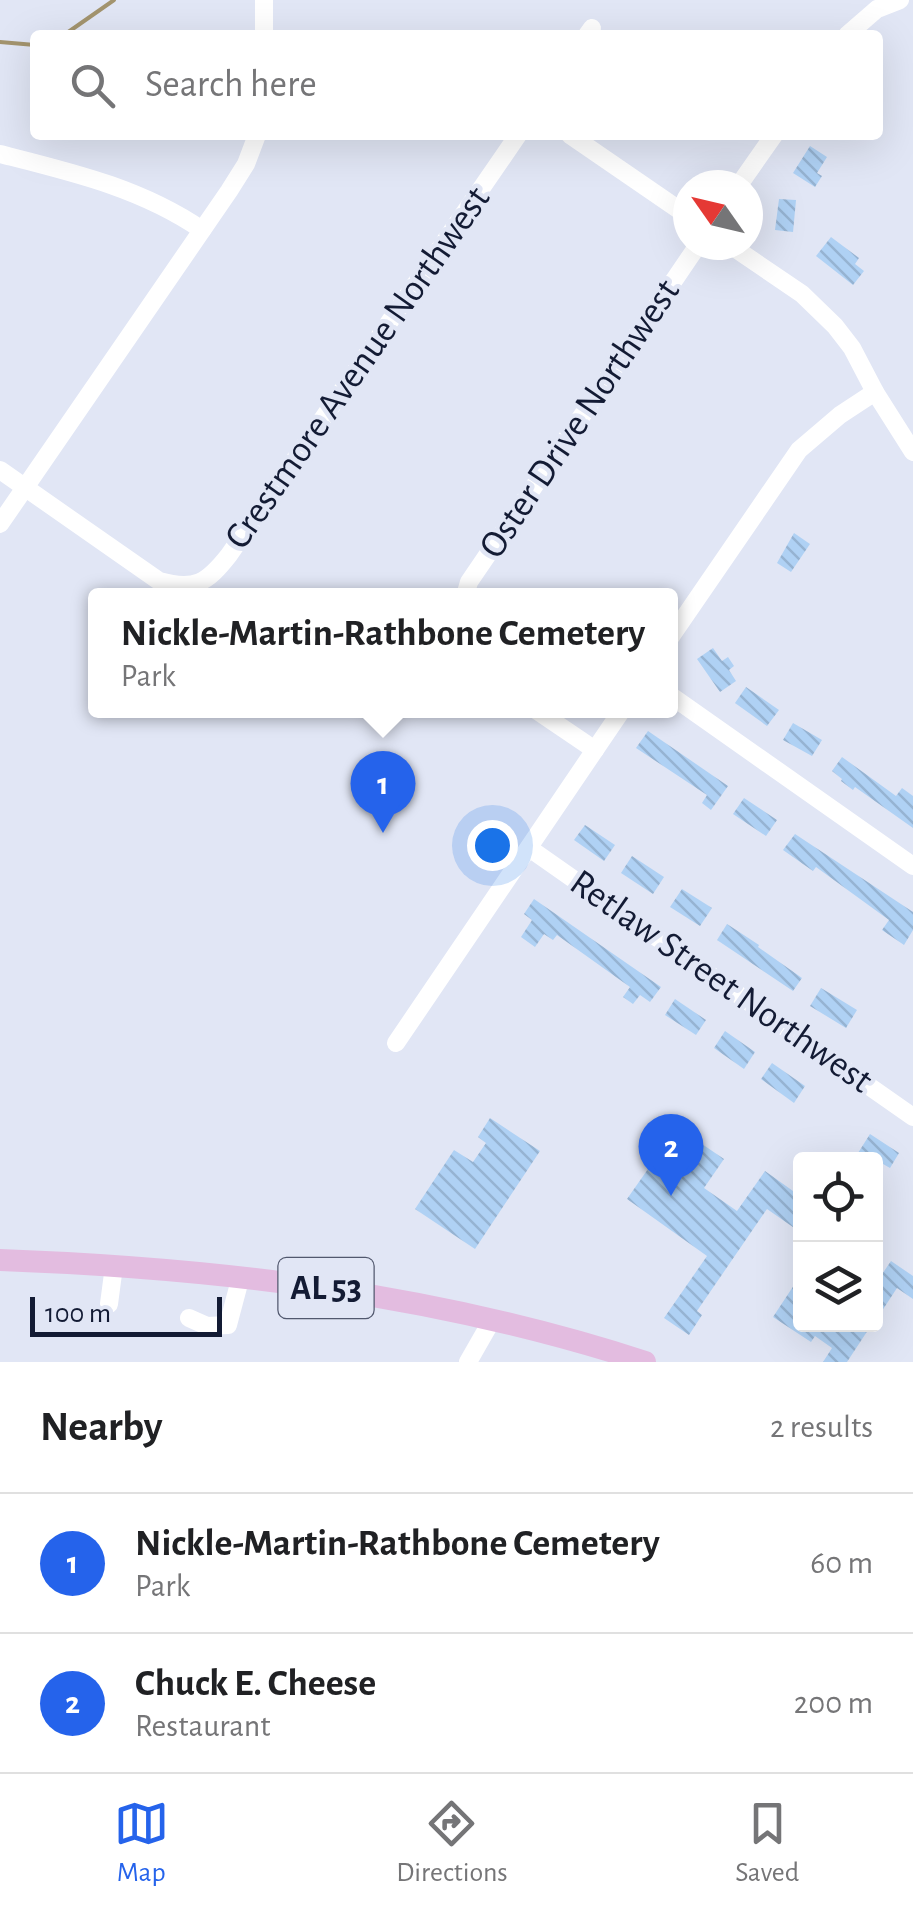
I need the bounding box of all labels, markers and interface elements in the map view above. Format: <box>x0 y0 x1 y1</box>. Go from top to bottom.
search box <box>30 30 883 140</box>
icon: search <box>65 58 120 113</box>
text: Search here <box>145 66 317 104</box>
north arrow <box>673 170 763 260</box>
street label: Crestmore Avenue Northwest <box>218 180 498 556</box>
street label: Oster Drive Northwest <box>473 273 687 565</box>
popup <box>88 588 678 718</box>
text: Nickle-Martin-Rathbone Cemetery <box>121 615 645 653</box>
text: Park <box>121 660 176 692</box>
pin: 1 <box>350 750 416 833</box>
your location <box>467 820 518 871</box>
street label: Retlaw Street Northwest <box>563 863 879 1101</box>
pin: 2 <box>638 1114 704 1196</box>
map controls <box>793 1152 883 1332</box>
button: locate <box>793 1152 883 1242</box>
button: layers <box>793 1242 883 1332</box>
road number: AL 53 <box>278 1258 374 1318</box>
scale bar <box>30 1292 222 1336</box>
text: 100 m <box>45 1300 111 1328</box>
text: Nearby <box>40 1406 163 1448</box>
text: 2 results <box>770 1411 873 1443</box>
text: Nickle-Martin-Rathbone Cemetery <box>135 1525 660 1563</box>
text: 1 <box>67 1547 78 1579</box>
text: 60 m <box>810 1547 873 1579</box>
text: Park <box>135 1570 190 1602</box>
text: Chuck E. Cheese <box>135 1665 376 1703</box>
text: 2 <box>65 1687 80 1719</box>
text: 200 m <box>794 1687 873 1719</box>
text: Restaurant <box>135 1710 270 1742</box>
tab: Map <box>114 1796 169 1890</box>
tab: Directions <box>396 1796 508 1890</box>
tab: Saved <box>735 1796 799 1890</box>

